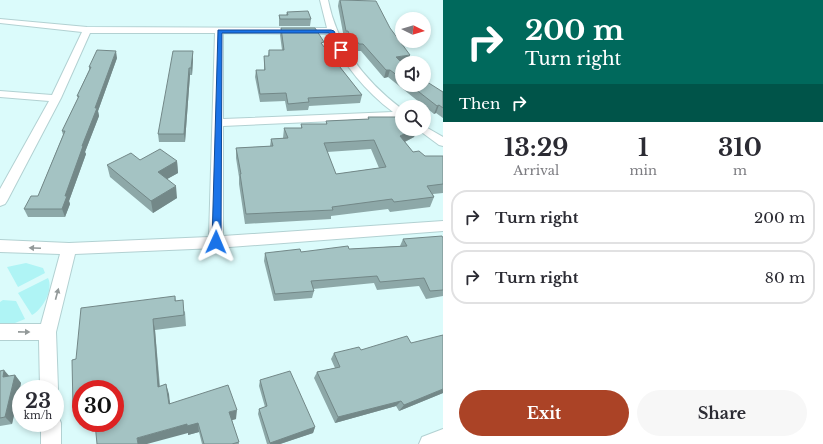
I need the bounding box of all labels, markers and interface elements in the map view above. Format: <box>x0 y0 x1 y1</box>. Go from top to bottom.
north arrow <box>395 12 431 48</box>
map controls <box>395 12 431 136</box>
text: 200 m <box>525 13 624 48</box>
icon: right <box>459 16 511 68</box>
pin <box>324 33 358 67</box>
icon: arrive <box>330 39 352 61</box>
text: Turn right <box>525 48 621 70</box>
button: sound <box>395 56 431 92</box>
icon: right <box>508 92 530 114</box>
text: Then <box>459 94 500 113</box>
button: search <box>395 100 431 136</box>
text: 13:29 <box>504 133 568 162</box>
text: 1 <box>638 133 648 162</box>
text: 310 <box>718 133 762 162</box>
text: Arrival <box>513 162 559 179</box>
text: min <box>630 162 657 179</box>
text: m <box>733 162 747 179</box>
icon: right <box>461 206 483 228</box>
text: Turn right <box>495 208 578 227</box>
text: 200 m <box>754 208 805 227</box>
position arrow <box>195 221 237 263</box>
one-way arrow <box>29 244 41 251</box>
icon: right <box>461 266 483 288</box>
text: Turn right <box>495 268 578 287</box>
text: 80 m <box>765 268 805 287</box>
one-way arrow <box>54 288 60 300</box>
one-way arrow <box>18 329 31 335</box>
speed limit sign: 30 <box>72 380 124 432</box>
text: 23 <box>25 389 51 413</box>
button: Exit <box>459 390 629 436</box>
button: Share <box>637 390 807 436</box>
text: km/h <box>24 409 52 422</box>

